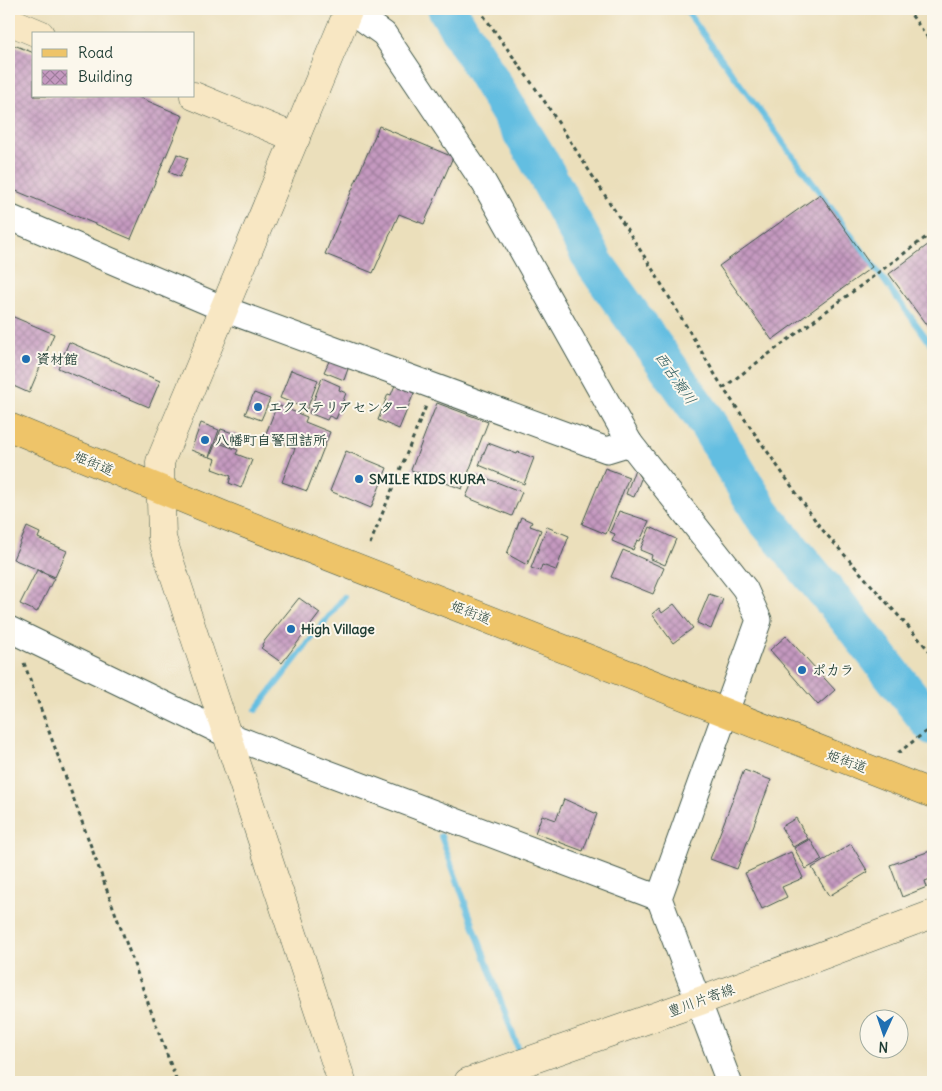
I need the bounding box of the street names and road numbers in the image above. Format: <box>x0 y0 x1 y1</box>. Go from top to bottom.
street label: 姫街道 <box>71 447 117 479</box>
street label: 姫街道 <box>448 596 494 628</box>
street label: 姫街道 <box>824 745 870 777</box>
street label: 豊川片寄線 <box>665 980 737 1020</box>

